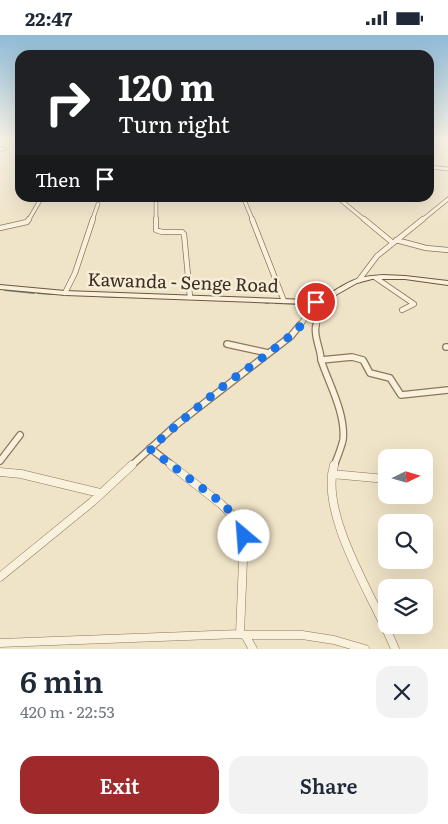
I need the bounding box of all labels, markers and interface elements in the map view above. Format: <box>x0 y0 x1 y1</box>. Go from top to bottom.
text: 22:47 <box>25 4 72 32</box>
text: 120 m <box>118 60 215 112</box>
icon: right <box>35 70 100 135</box>
text: Turn right <box>118 107 230 140</box>
text: Then <box>35 165 81 193</box>
icon: arrive <box>91 165 119 193</box>
street label: Kawanda - Senge Road <box>87 265 279 298</box>
pin <box>295 281 337 323</box>
icon: arrive <box>302 288 330 316</box>
north arrow <box>378 449 432 504</box>
map controls <box>378 449 433 634</box>
position arrow <box>217 509 269 561</box>
button: search <box>378 514 433 569</box>
button: layers <box>378 579 433 634</box>
text: 6 min <box>20 658 104 702</box>
button: close <box>376 666 428 718</box>
text: 420 m · 22:53 <box>20 699 115 723</box>
button: Exit <box>20 756 219 814</box>
button: Share <box>229 756 428 814</box>

